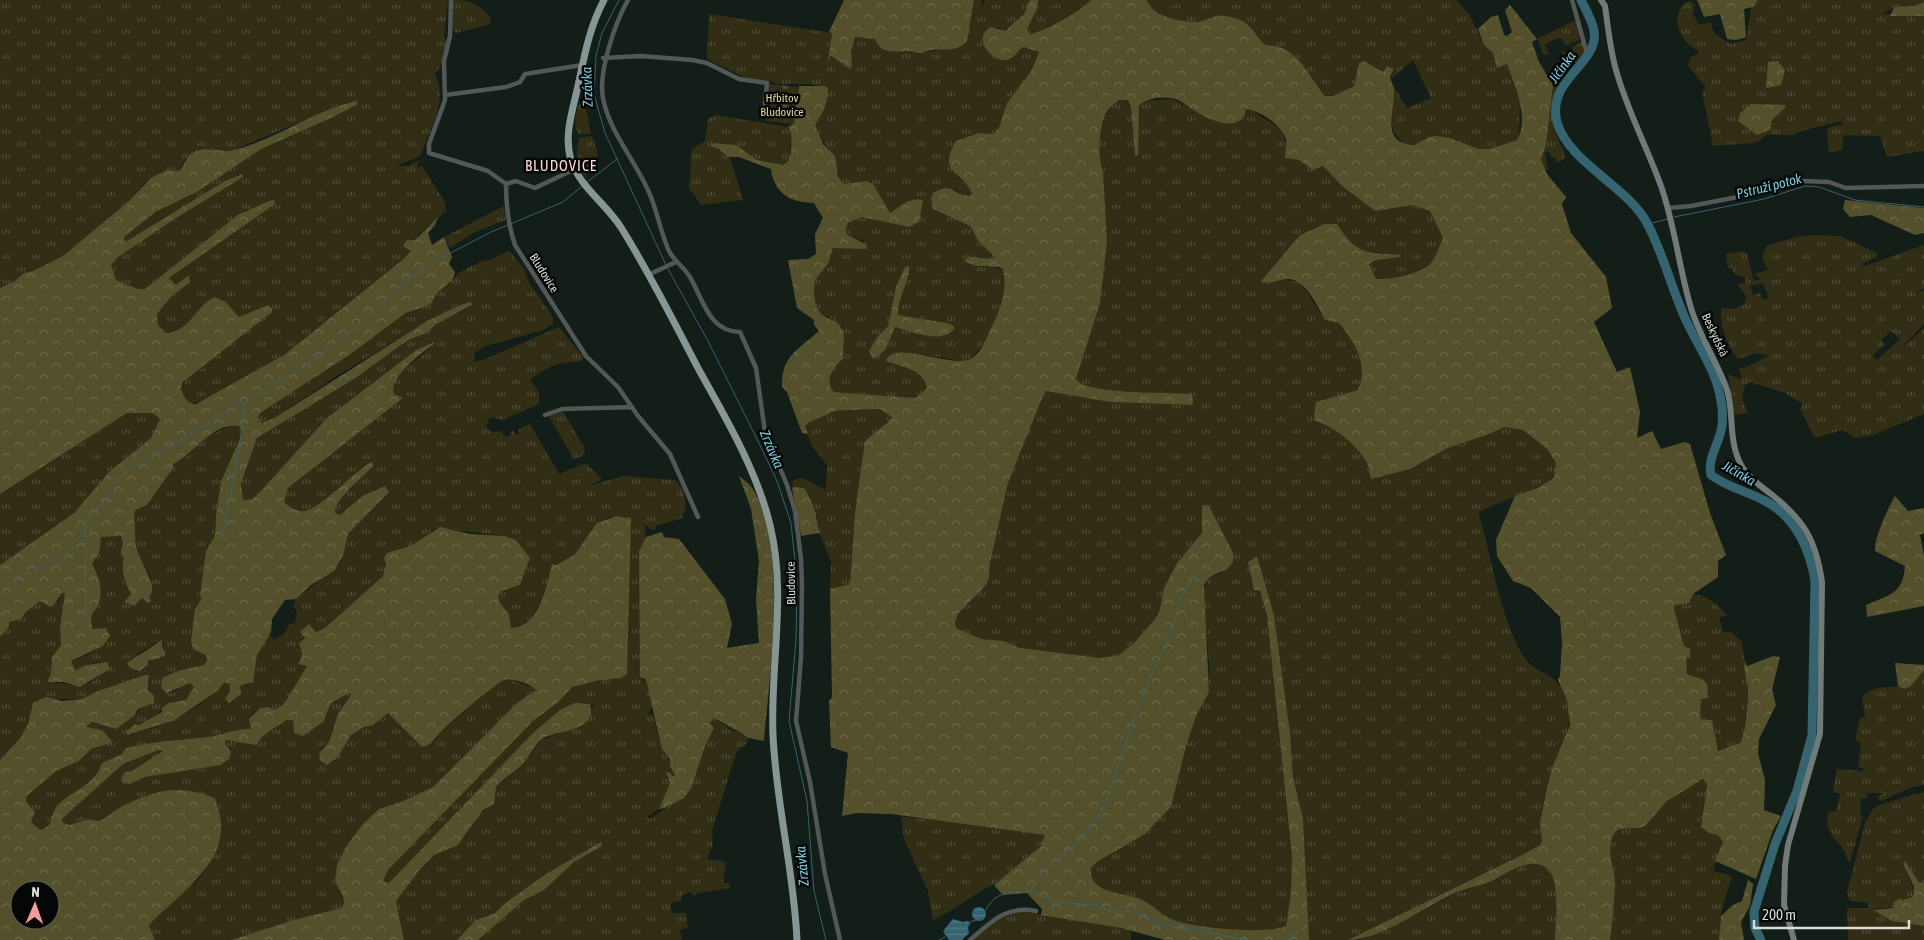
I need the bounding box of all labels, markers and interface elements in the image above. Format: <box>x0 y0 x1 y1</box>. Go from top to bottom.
water label: Jičínka <box>1545 48 1579 87</box>
water label: Zrzávka <box>578 66 596 107</box>
park label: Hřbitov Bludovice <box>760 91 804 119</box>
district label: BLUDOVICE <box>525 157 597 174</box>
water label: Pstruží potok <box>1735 170 1804 202</box>
street label: Bludovice <box>527 251 561 295</box>
street label: Beskydská <box>1699 311 1731 359</box>
water label: Zrzávka <box>757 427 787 471</box>
water label: Jičínka <box>1719 457 1759 489</box>
street label: Bludovice <box>784 561 798 605</box>
water label: Zrzávka <box>792 845 812 887</box>
north arrow <box>10 880 60 930</box>
text: N <box>31 884 40 900</box>
scale bar <box>1754 898 1909 930</box>
text: 200 m <box>1762 906 1796 923</box>

